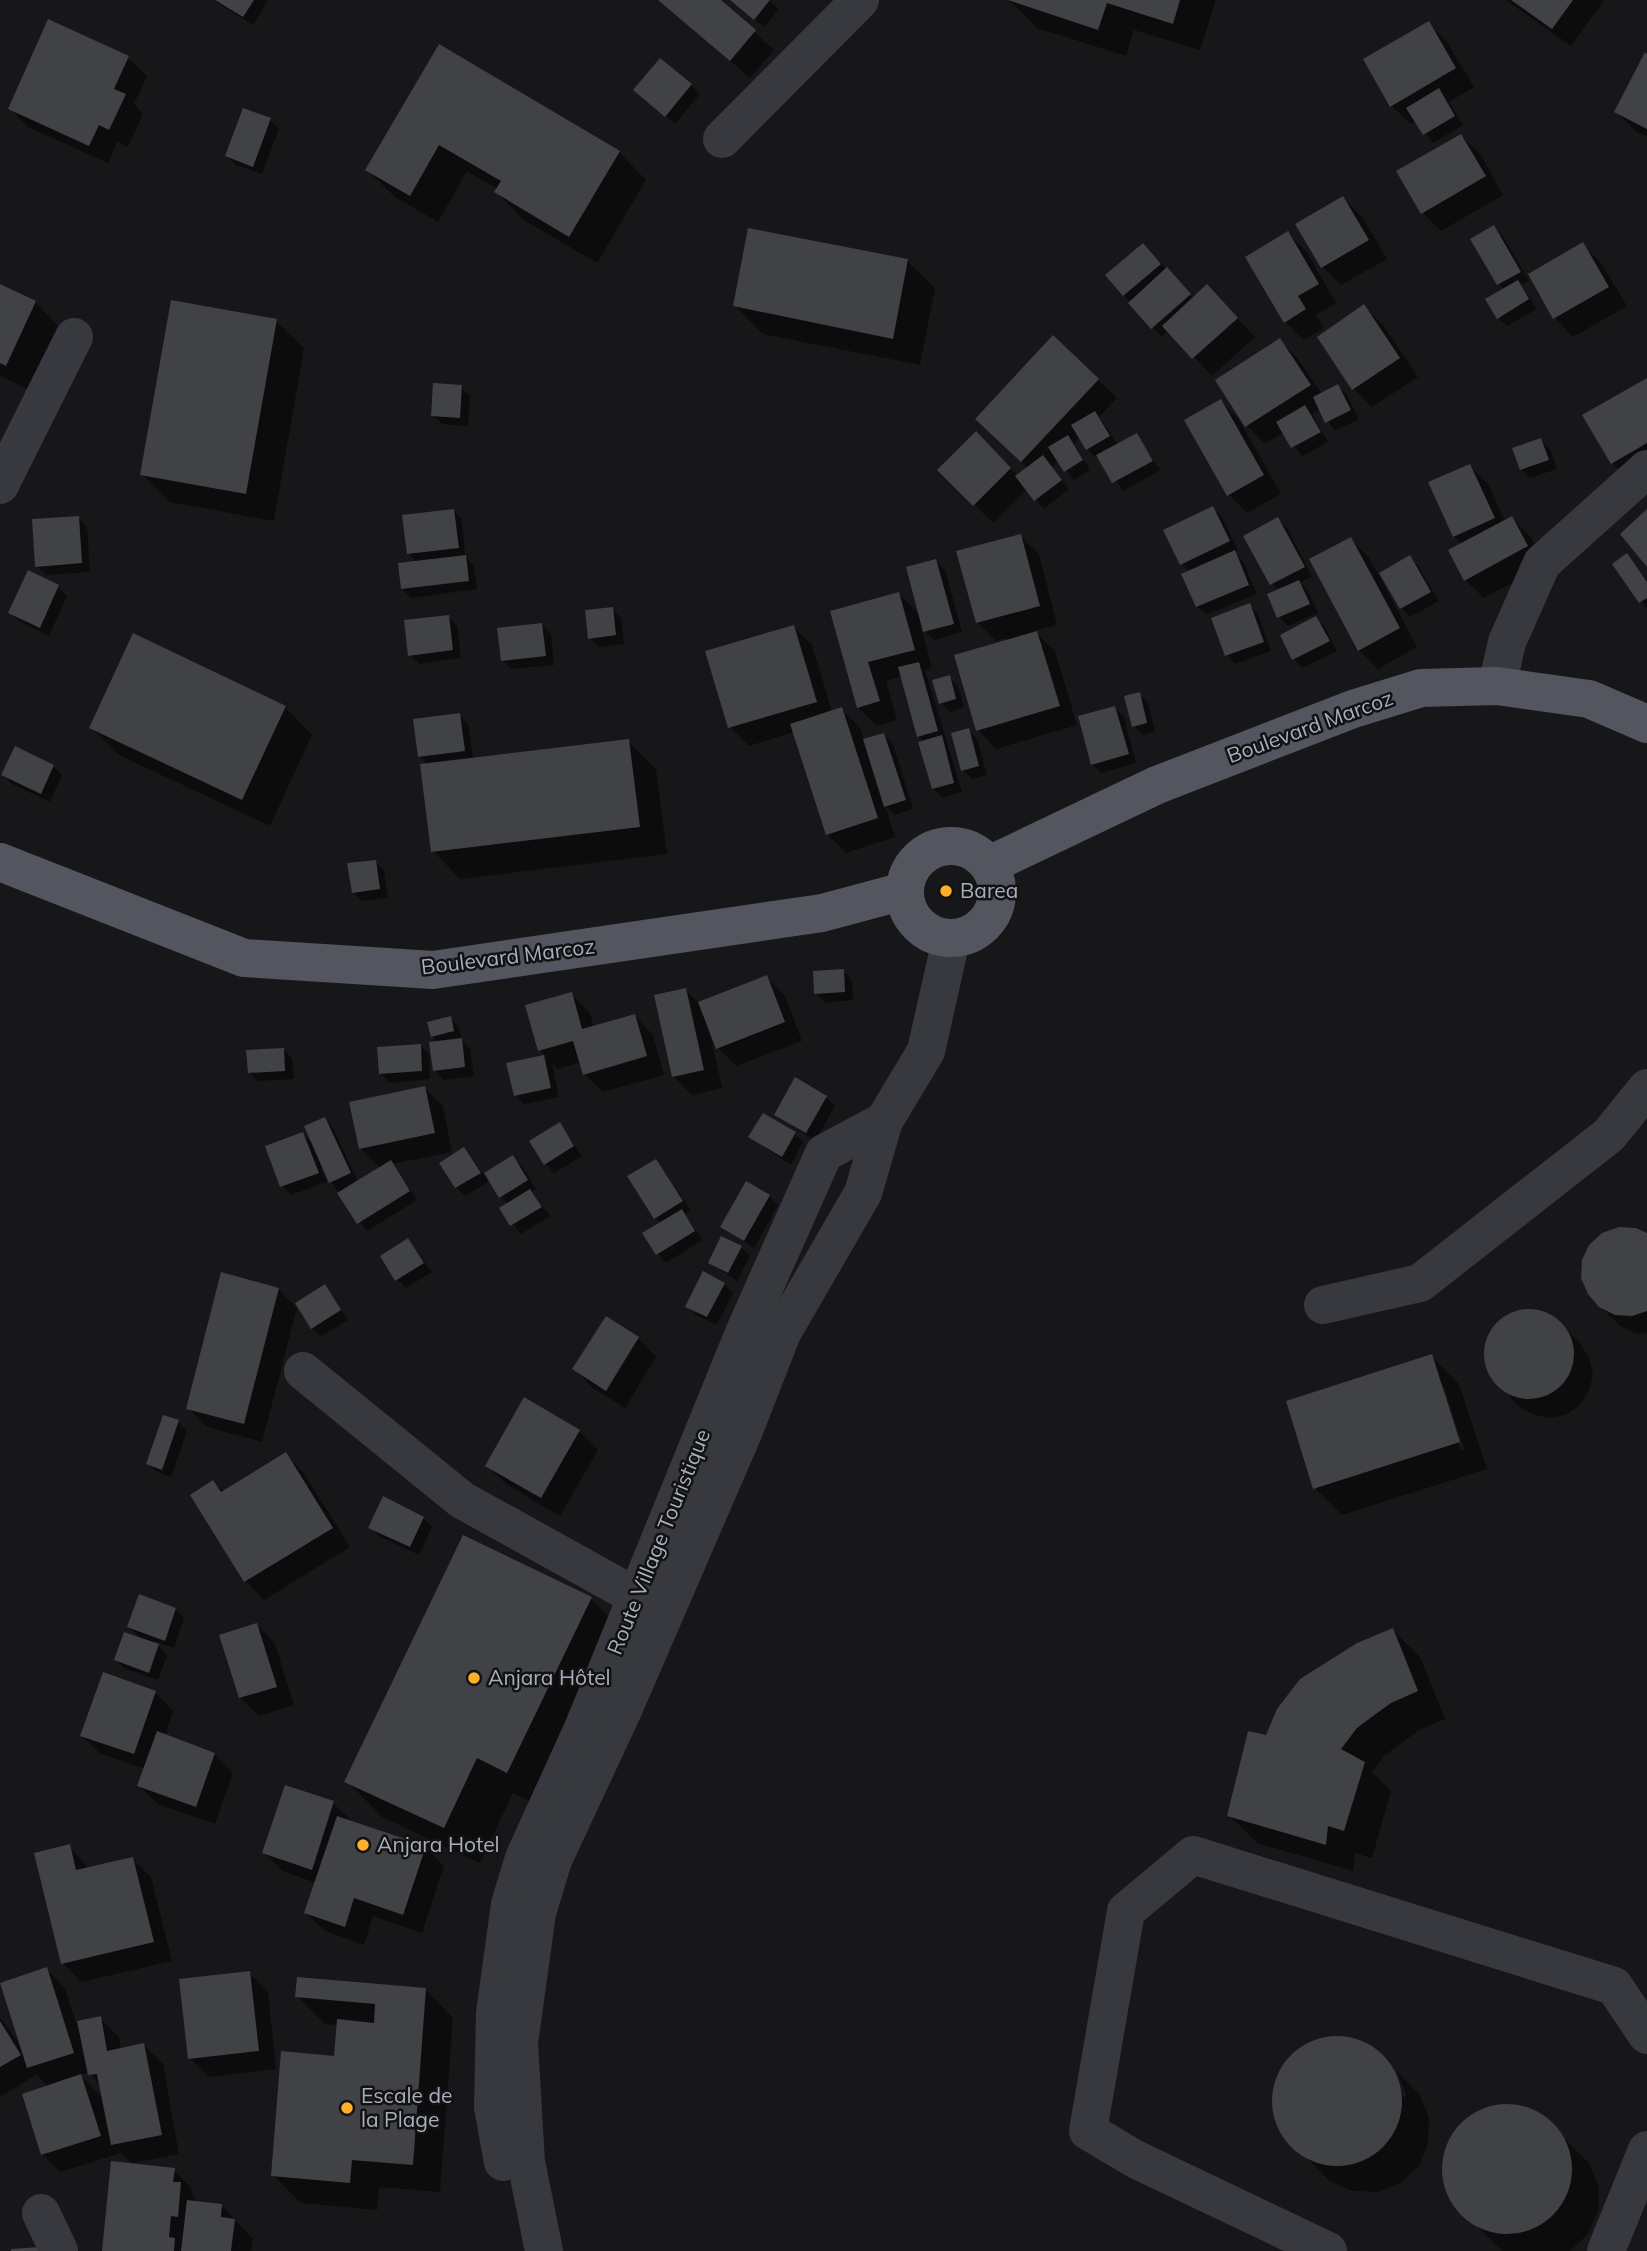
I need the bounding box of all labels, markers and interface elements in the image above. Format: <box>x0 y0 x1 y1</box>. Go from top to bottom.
street label: Boulevard Marcoz <box>1223 684 1396 768</box>
place label: Barea <box>960 877 1018 903</box>
marker: Barea <box>938 883 954 899</box>
street label: Boulevard Marcoz <box>420 932 596 980</box>
street label: Route Village Touristique <box>601 1425 715 1658</box>
place label: Anjara Hôtel <box>488 1664 611 1690</box>
marker: Anjara Hôtel <box>466 1670 482 1686</box>
place label: Anjara Hotel <box>377 1831 500 1857</box>
marker: Anjara Hotel <box>355 1837 371 1853</box>
place label: Escale de la Plage <box>361 2082 452 2132</box>
marker: Escale de la Plage <box>339 2100 355 2116</box>

